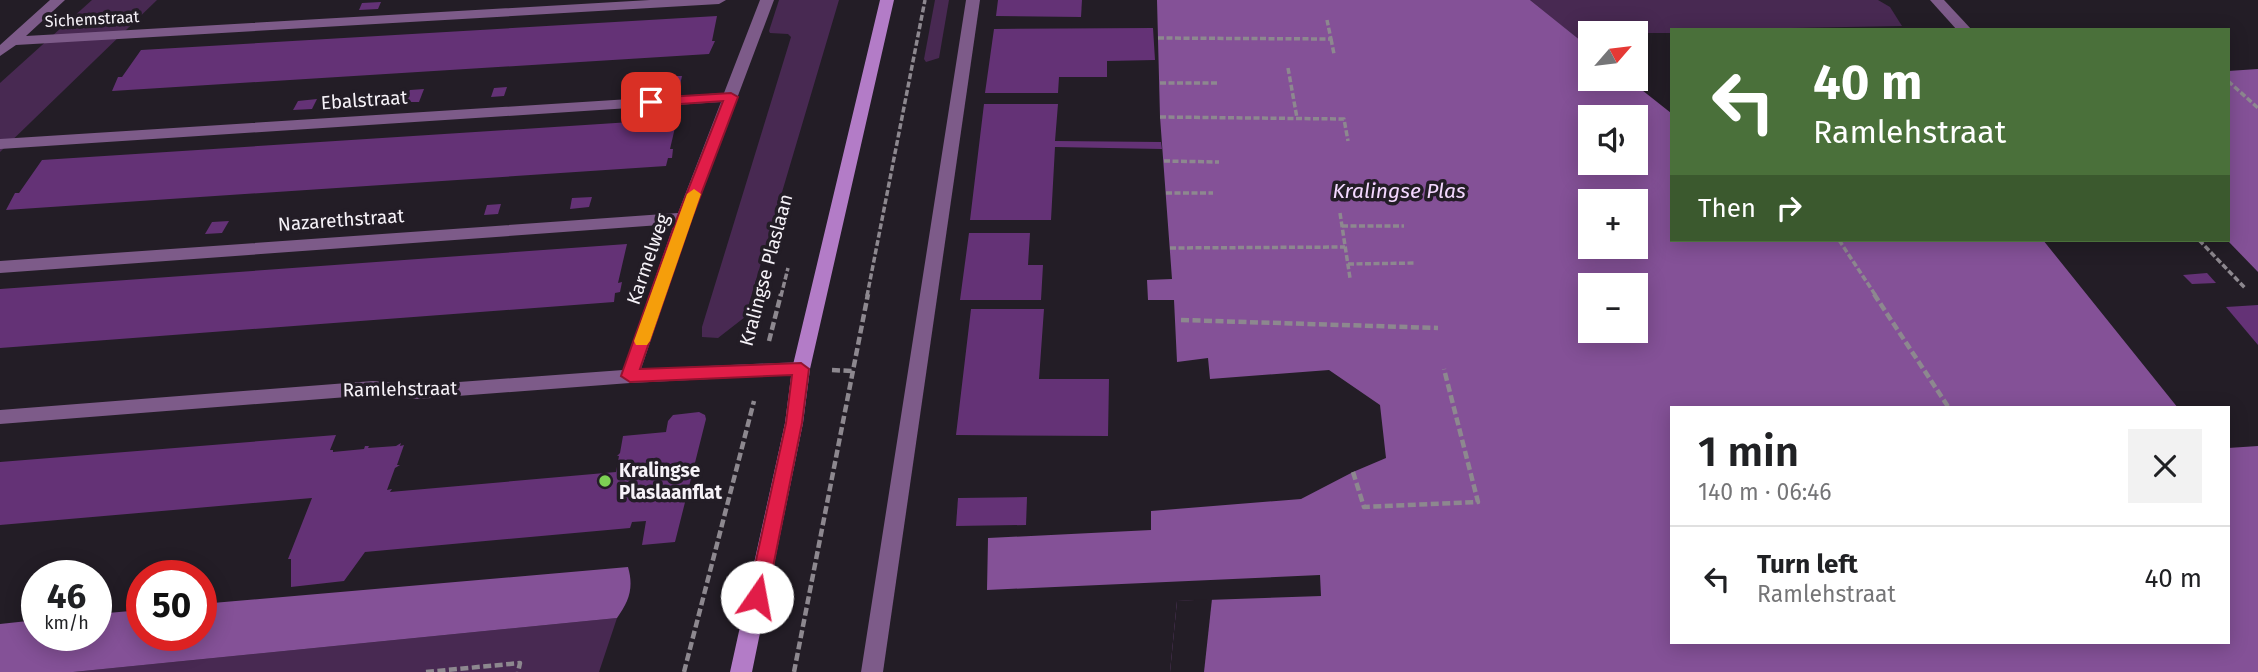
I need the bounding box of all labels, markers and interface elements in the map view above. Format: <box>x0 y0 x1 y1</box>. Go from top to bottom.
street label: Sichemstraat <box>44 7 140 31</box>
north arrow <box>1578 21 1648 91</box>
map controls <box>1578 21 1648 343</box>
text: 40 m <box>1813 53 1922 112</box>
icon: left <box>1698 56 1789 147</box>
pin <box>621 72 681 132</box>
icon: arrive <box>632 83 670 121</box>
street label: Ebalstraat <box>320 85 408 114</box>
button: sound <box>1578 105 1648 175</box>
text: Ramlehstraat <box>1813 113 2006 151</box>
water label: Kralingse Plas <box>1332 178 1466 204</box>
button: + <box>1578 189 1648 259</box>
icon: right <box>1770 189 1808 227</box>
street label: Kralingse Plaslaan <box>735 191 797 349</box>
text: Then <box>1698 193 1756 224</box>
street label: Nazarethstraat <box>277 204 405 236</box>
street label: Karmelweg <box>622 210 674 308</box>
button: − <box>1578 273 1648 343</box>
street label: Ramlehstraat <box>342 376 458 401</box>
text: 1 min <box>1698 427 1799 477</box>
button: close <box>2128 429 2202 503</box>
place label: Kralingse Plaslaanflat <box>619 459 723 504</box>
marker: Kralingse Plaslaanflat <box>597 473 613 489</box>
text: 140 m · 06:46 <box>1698 478 1832 506</box>
text: Turn left <box>1757 549 1858 580</box>
speed limit sign: 50 <box>126 560 217 651</box>
position arrow <box>720 560 794 634</box>
icon: left <box>1698 560 1736 598</box>
text: 40 m <box>2144 563 2202 594</box>
text: 46 <box>47 575 86 617</box>
text: Ramlehstraat <box>1757 580 1896 608</box>
text: km/h <box>44 612 89 634</box>

